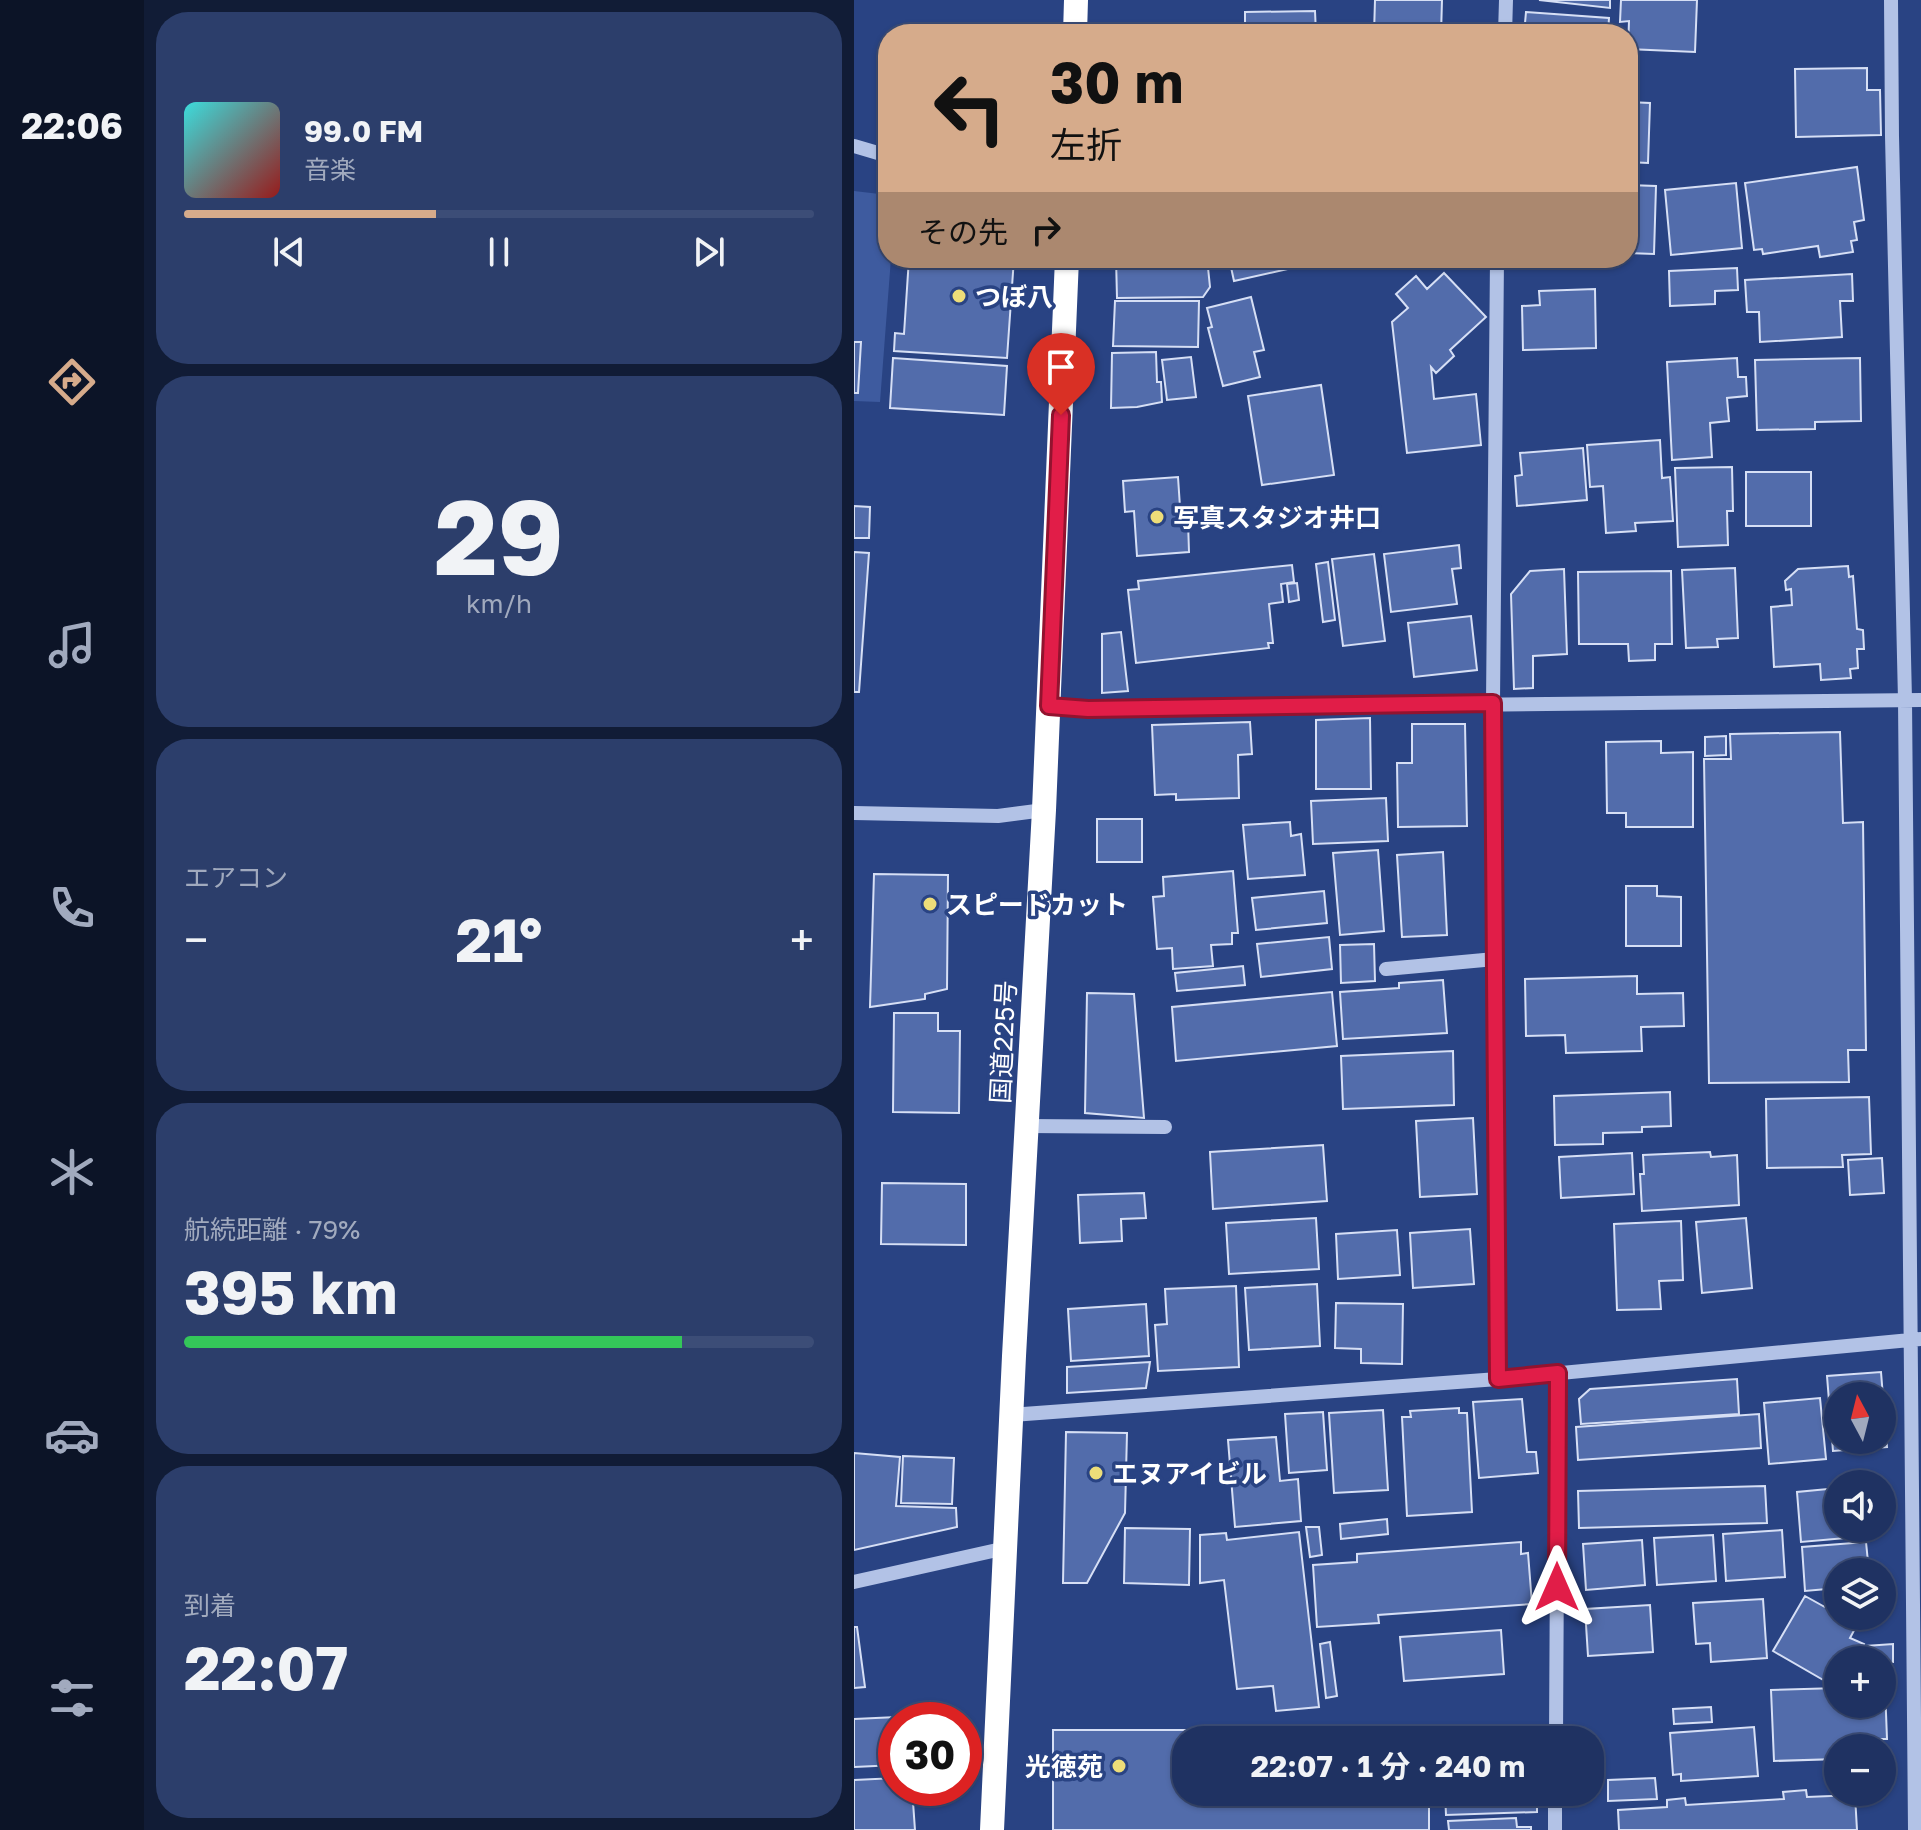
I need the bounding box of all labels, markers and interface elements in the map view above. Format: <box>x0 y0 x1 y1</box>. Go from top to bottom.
text: 30 m <box>1050 48 1184 115</box>
icon: left <box>918 56 1022 160</box>
text: 22:06 <box>21 104 123 147</box>
text: 99.0 FM <box>304 113 423 149</box>
text: 左折 <box>1050 123 1122 166</box>
text: 音楽 <box>304 154 356 185</box>
icon: right <box>1024 208 1068 252</box>
text: その先 <box>918 214 1008 250</box>
icon: previous <box>267 230 311 274</box>
icon: pause <box>477 230 521 274</box>
icon: next <box>687 230 731 274</box>
place label: つぼ八 <box>975 281 1053 312</box>
marker: つぼ八 <box>950 287 968 305</box>
pin <box>1027 333 1095 415</box>
icon: arrive <box>1039 345 1083 389</box>
icon: directions <box>44 354 100 410</box>
text: 29 <box>434 473 564 598</box>
place label: 写真スタジオ井口 <box>1173 502 1381 533</box>
marker: 写真スタジオ井口 <box>1148 508 1166 526</box>
text: km/h <box>466 588 532 619</box>
icon: music <box>44 617 100 673</box>
text: エアコン <box>184 862 288 893</box>
icon: phone <box>44 880 100 936</box>
place label: スピードカット <box>946 889 1128 920</box>
marker: スピードカット <box>921 895 939 913</box>
text: 21° <box>456 903 542 975</box>
text: − <box>184 913 208 966</box>
text: + <box>790 913 814 966</box>
street label: 国道225号 <box>984 980 1022 1104</box>
icon: climate <box>44 1144 100 1200</box>
text: 航続距離 · 79% <box>184 1214 360 1245</box>
text: 395 km <box>184 1255 398 1327</box>
north arrow <box>1824 1382 1896 1454</box>
map controls <box>1824 1382 1896 1806</box>
icon: car <box>44 1407 100 1463</box>
place label: エヌアイビル <box>1112 1458 1267 1489</box>
marker: エヌアイビル <box>1087 1464 1105 1482</box>
button: sound <box>1824 1470 1896 1542</box>
position arrow <box>1515 1545 1599 1629</box>
button: layers <box>1824 1558 1896 1630</box>
text: 到着 <box>184 1590 236 1621</box>
text: 22:07 <box>184 1631 348 1703</box>
button: + <box>1824 1646 1896 1718</box>
icon: filters <box>44 1670 100 1726</box>
speed limit sign: 30 <box>878 1702 982 1806</box>
button: − <box>1824 1734 1896 1806</box>
text: 22:07 · 1 分 · 240 m <box>1251 1748 1525 1784</box>
place label: 光徳苑 <box>1025 1751 1103 1782</box>
marker: 光徳苑 <box>1110 1757 1128 1775</box>

